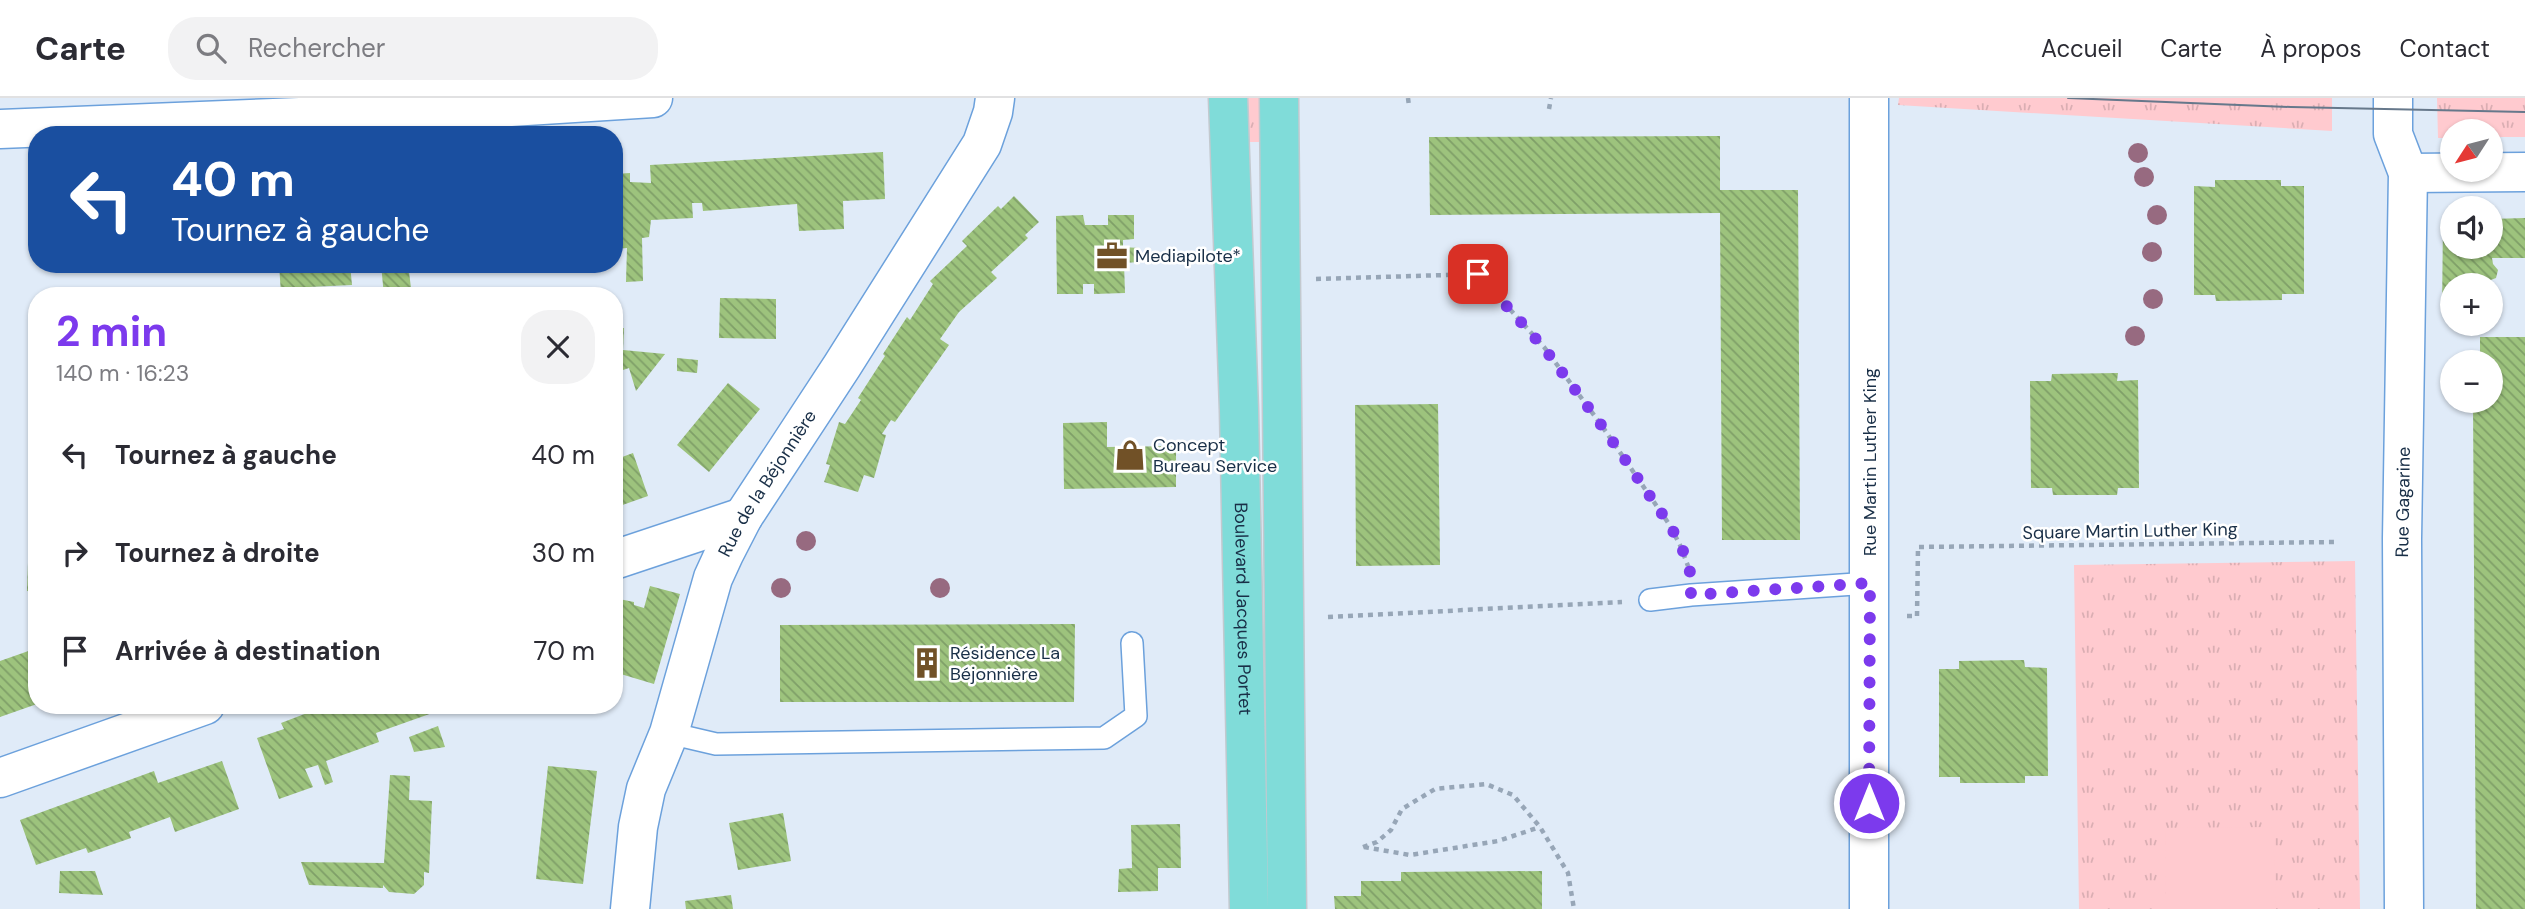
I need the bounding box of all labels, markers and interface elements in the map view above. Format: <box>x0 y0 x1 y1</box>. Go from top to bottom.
search box <box>168 17 658 80</box>
text: Carte <box>35 27 126 70</box>
icon: search <box>192 29 230 67</box>
text: Rechercher <box>248 31 385 65</box>
text: Accueil <box>2041 33 2122 64</box>
text: Carte <box>2160 33 2222 64</box>
text: À propos <box>2260 33 2362 64</box>
text: Contact <box>2400 33 2490 64</box>
north arrow <box>2440 119 2502 182</box>
map controls <box>2440 119 2503 413</box>
text: 40 m <box>171 147 295 211</box>
icon: left <box>56 154 147 245</box>
button: sound <box>2440 196 2503 259</box>
text: Tournez à gauche <box>171 209 429 251</box>
office icon: Mediapilote* <box>1095 239 1129 273</box>
place label: Mediapilote* <box>1135 244 1241 268</box>
pin <box>1448 244 1508 304</box>
icon: arrive <box>1459 255 1497 293</box>
button: + <box>2440 273 2503 336</box>
text: 2 min <box>56 304 167 359</box>
button: close <box>521 310 595 384</box>
button: − <box>2440 350 2503 413</box>
text: 140 m · 16:23 <box>56 358 189 388</box>
street label: Rue Martin Luther King <box>1858 368 1882 556</box>
street label: Rue de la Béjonnière <box>713 405 822 561</box>
place label: Concept Bureau Service <box>1153 433 1277 478</box>
icon: left <box>56 436 94 474</box>
text: Tournez à gauche <box>115 438 337 472</box>
text: 40 m <box>531 438 595 472</box>
shop icon: Concept Bureau Service <box>1113 438 1147 472</box>
street label: Rue Gagarine <box>2390 446 2416 558</box>
street label: Boulevard Jacques Portet <box>1229 502 1257 715</box>
street label: Square Martin Luther King <box>2022 517 2238 545</box>
icon: right <box>56 534 94 572</box>
text: Tournez à droite <box>115 536 320 570</box>
text: 30 m <box>532 536 595 570</box>
icon: arrive <box>56 632 94 670</box>
text: Arrivée à destination <box>115 634 381 668</box>
text: 70 m <box>534 634 595 668</box>
place label: Résidence La Béjonnière <box>950 641 1060 686</box>
building icon: Résidence La Béjonnière <box>910 646 944 680</box>
position arrow <box>1832 766 1906 840</box>

